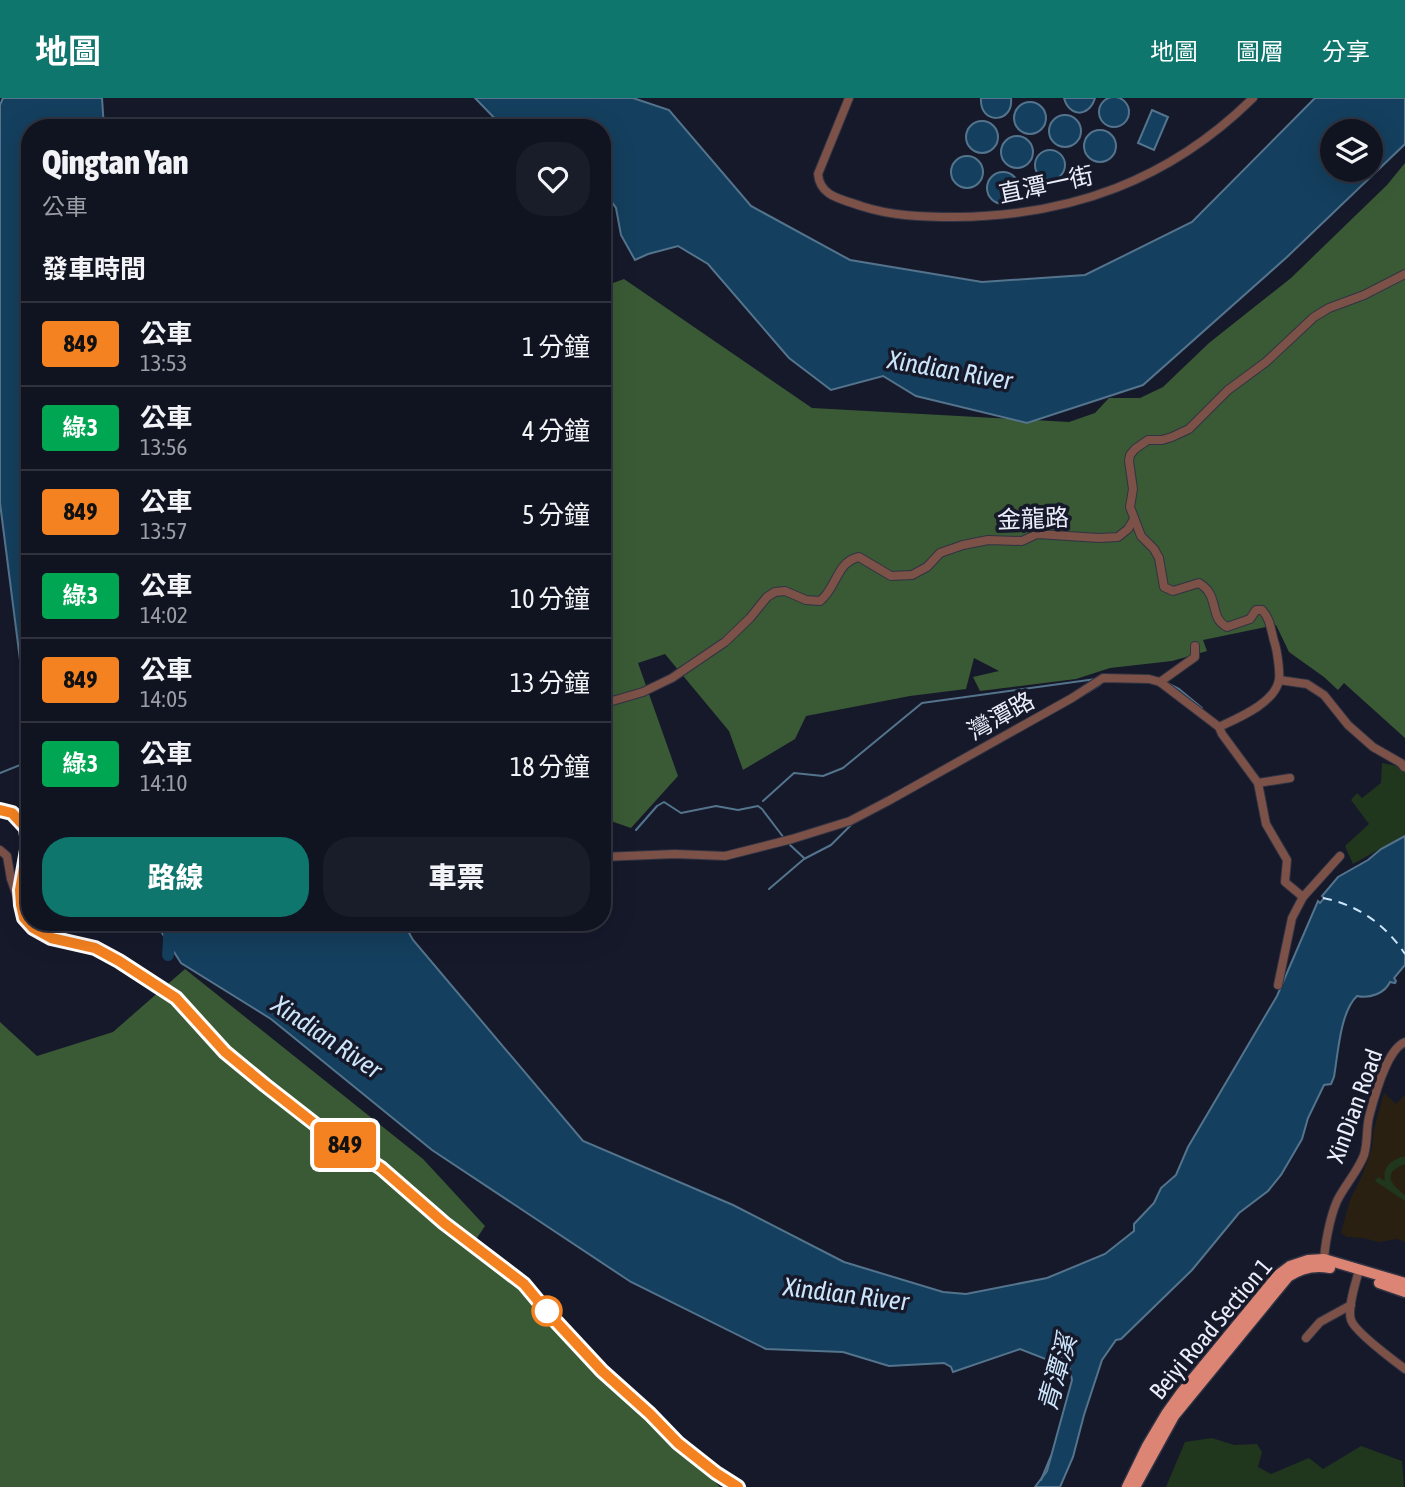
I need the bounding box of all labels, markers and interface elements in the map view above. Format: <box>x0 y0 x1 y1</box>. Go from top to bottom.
text: 地圖 <box>35 32 101 70</box>
text: 地圖 <box>1150 38 1198 65</box>
text: 圖層 <box>1236 38 1284 65</box>
text: 分享 <box>1322 38 1370 65</box>
map controls <box>1320 119 1383 182</box>
button: layers <box>1320 119 1383 182</box>
button: heart <box>516 142 590 216</box>
text: Qingtan Yan <box>42 143 189 181</box>
street label: 直潭一街 <box>996 161 1096 208</box>
text: 公車 <box>42 194 88 220</box>
text: 發車時間 <box>42 254 146 284</box>
text: 公車 <box>140 319 192 349</box>
text: 849 <box>64 330 97 357</box>
text: 1 分鐘 <box>522 332 590 362</box>
water label: Xindian River <box>884 344 1016 396</box>
text: 13:53 <box>140 350 187 376</box>
text: 公車 <box>140 403 192 433</box>
text: 綠3 <box>63 414 98 441</box>
text: 4 分鐘 <box>522 416 590 446</box>
text: 13:56 <box>140 434 187 460</box>
text: 公車 <box>140 487 192 517</box>
text: 849 <box>64 498 97 525</box>
text: 5 分鐘 <box>522 500 590 530</box>
street label: 金龍路 <box>997 504 1069 533</box>
text: 13:57 <box>140 518 187 544</box>
text: 公車 <box>140 571 192 601</box>
text: 綠3 <box>63 582 98 609</box>
text: 10 分鐘 <box>510 584 590 614</box>
text: 14:02 <box>140 602 188 628</box>
text: 公車 <box>140 655 192 685</box>
text: 849 <box>64 666 97 693</box>
text: 13 分鐘 <box>510 668 590 698</box>
text: 14:05 <box>140 686 188 712</box>
street label: 灣潭路 <box>963 686 1039 745</box>
text: 公車 <box>140 739 192 769</box>
text: 綠3 <box>63 750 98 777</box>
text: 18 分鐘 <box>510 752 590 782</box>
text: 14:10 <box>140 770 187 796</box>
button: 路線 <box>42 837 309 917</box>
button: 車票 <box>323 837 590 917</box>
water label: Xindian River <box>266 989 389 1085</box>
street label: XinDian Road <box>1322 1045 1388 1166</box>
line badge: 849 <box>305 1122 385 1168</box>
text: 849 <box>328 1131 362 1158</box>
street label: Beiyi Road Section 1 <box>1144 1253 1277 1404</box>
water label: Xindian River <box>781 1271 912 1317</box>
unlabelled marker <box>532 1296 562 1326</box>
water label: 青潭溪 <box>1032 1328 1083 1415</box>

